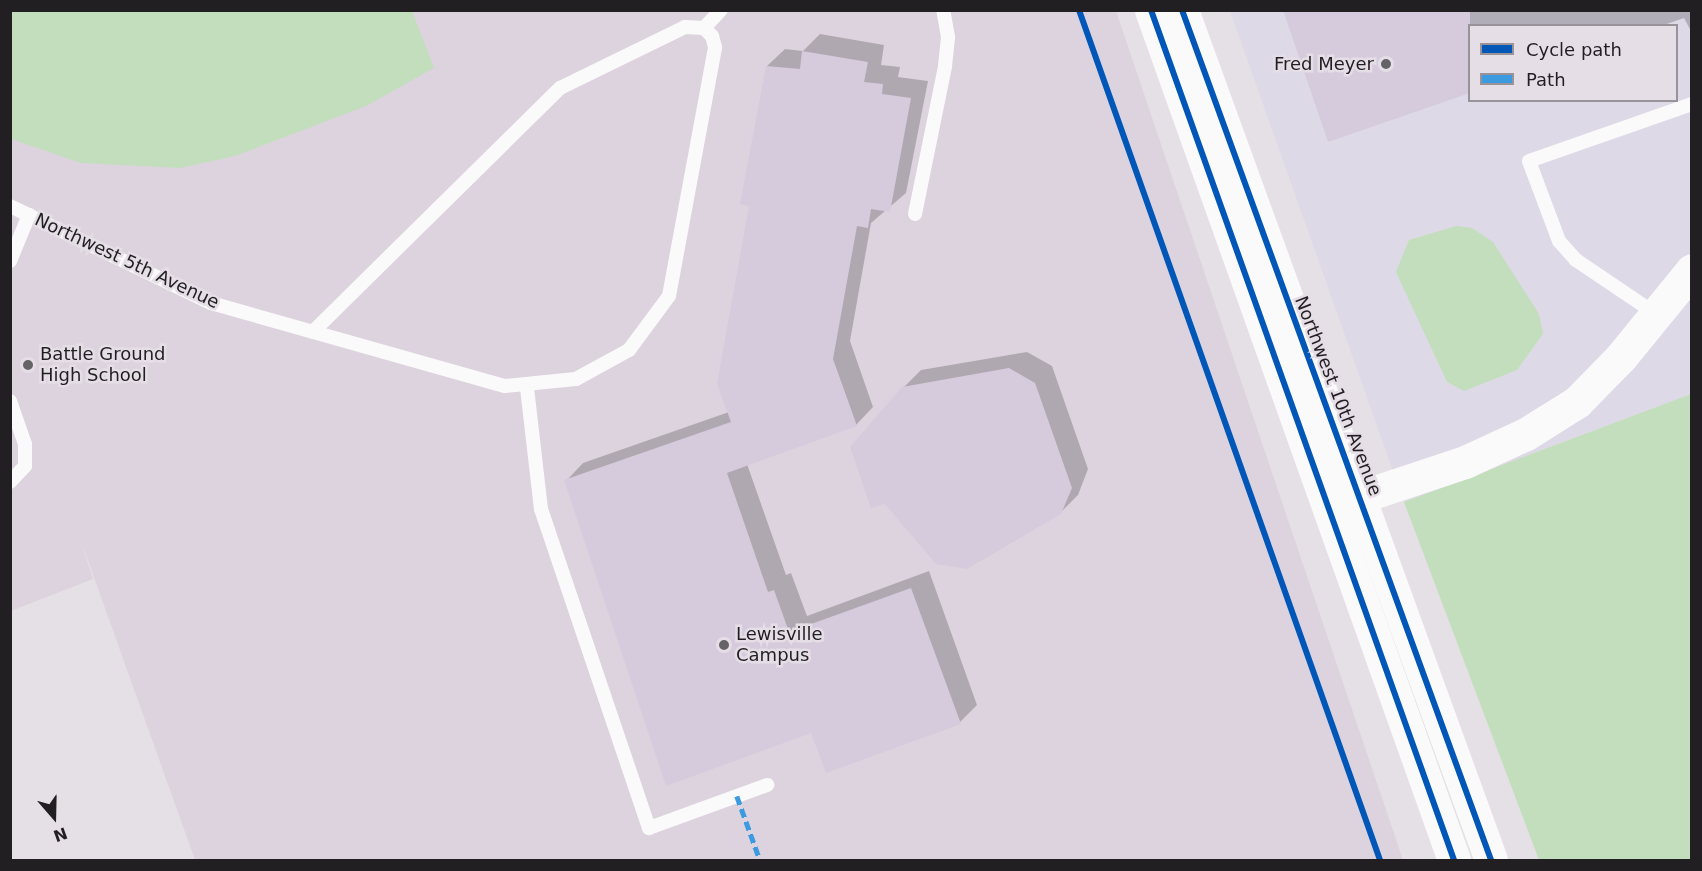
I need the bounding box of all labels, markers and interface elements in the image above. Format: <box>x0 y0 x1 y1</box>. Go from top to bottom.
legend <box>1468 24 1678 102</box>
text: Cycle path <box>1526 39 1622 60</box>
place label: Fred Meyer <box>1274 53 1374 75</box>
marker: Fred Meyer <box>1379 57 1393 71</box>
text: Path <box>1526 69 1566 90</box>
street label: Northwest 5th Avenue <box>31 209 223 313</box>
street label: Northwest 10th Avenue <box>1290 293 1386 499</box>
place label: Battle Ground High School <box>40 344 165 386</box>
marker: Battle Ground High School <box>21 358 35 372</box>
place label: Lewisville Campus <box>736 624 823 666</box>
marker: Lewisville Campus <box>717 638 731 652</box>
north arrow <box>24 787 84 847</box>
text: N <box>51 823 70 846</box>

